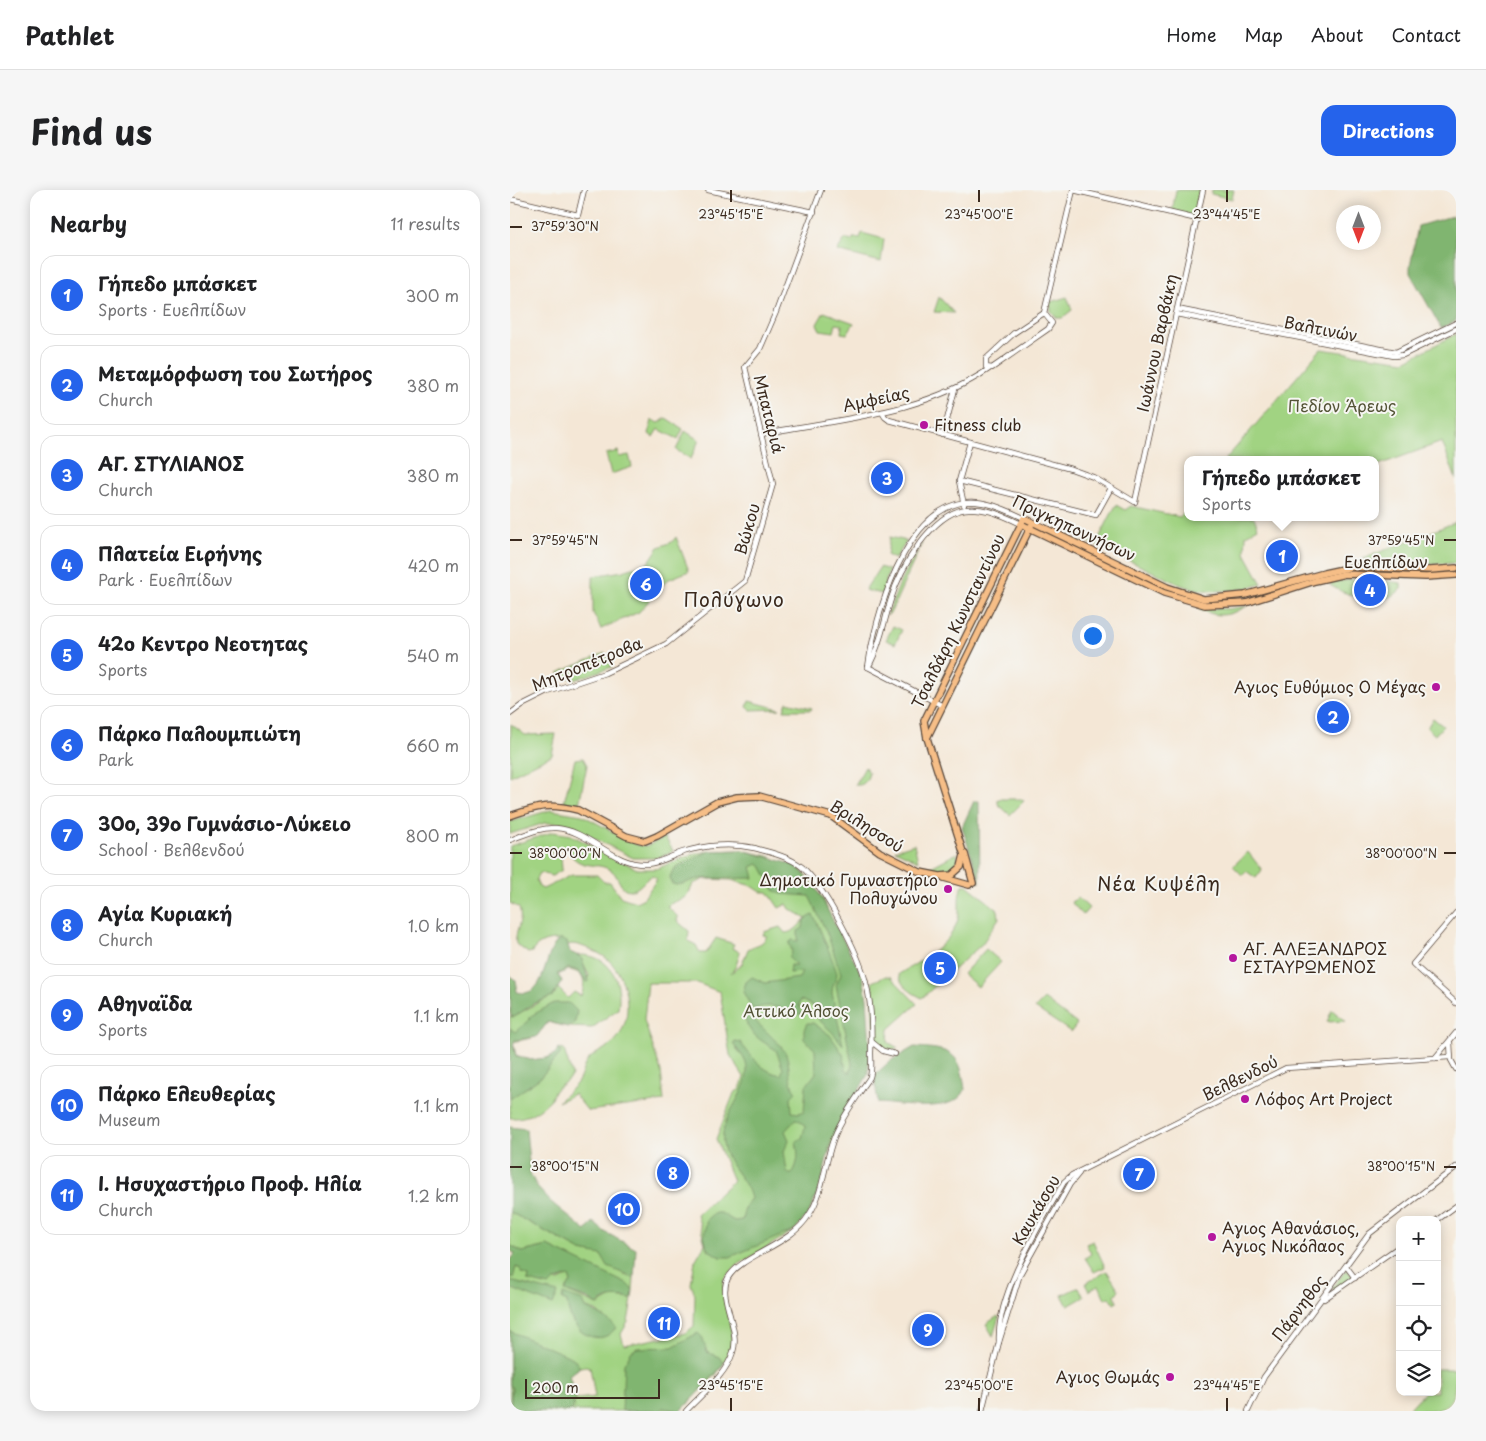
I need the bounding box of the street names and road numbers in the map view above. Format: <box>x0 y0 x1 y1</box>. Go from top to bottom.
street label: Ιωάννου Βαρβάκη <box>1130 271 1182 414</box>
street label: Βαλτινών <box>1282 309 1360 347</box>
street label: Μπαταριά <box>749 372 791 456</box>
street label: Αμφείας <box>840 379 911 417</box>
street label: Πριγκηποννήσων <box>1009 488 1140 566</box>
street label: Βώκου <box>727 500 765 557</box>
street label: Τσαλδάρη Κωνσταντίνου <box>904 529 1010 712</box>
street label: Ευελπίδων <box>1344 549 1428 573</box>
street label: Μητροπέτροβα <box>528 630 646 696</box>
street label: Βριλησσού <box>826 793 909 857</box>
street label: Βελβενδού <box>1198 1048 1281 1106</box>
street label: Καυκάσου <box>1005 1170 1065 1249</box>
street label: Πάρνηθος <box>1265 1269 1331 1346</box>

